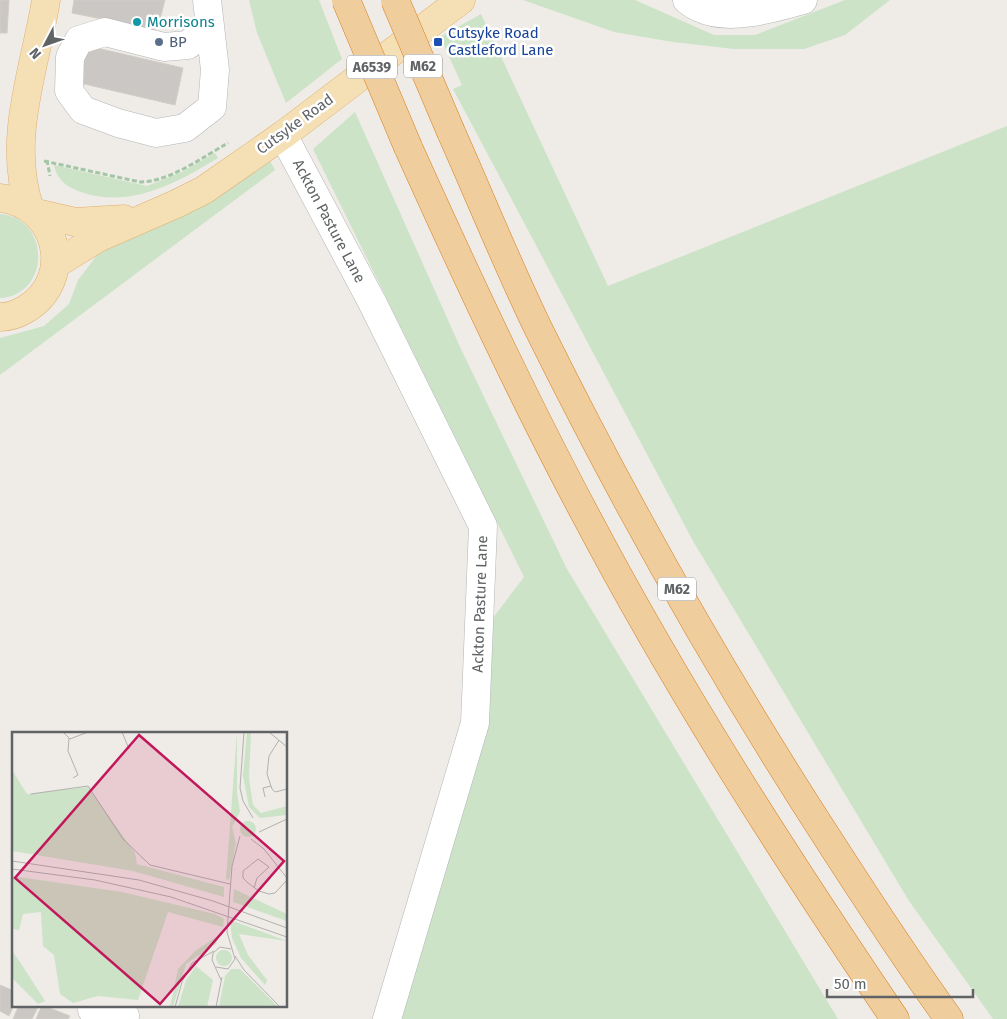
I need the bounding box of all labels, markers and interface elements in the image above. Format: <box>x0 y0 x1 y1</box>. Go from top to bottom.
place label: Morrisons <box>147 13 215 31</box>
marker: Morrisons <box>131 16 143 28</box>
north arrow <box>20 20 70 70</box>
place label: Cutsyke Road Castleford Lane <box>448 24 553 59</box>
place label: BP <box>169 33 187 51</box>
marker: BP <box>153 36 165 48</box>
marker: Cutsyke Road Castleford Lane <box>432 36 444 48</box>
text: N <box>26 44 45 62</box>
road number: M62 <box>404 54 442 78</box>
road number: A6539 <box>347 56 397 78</box>
street label: Cutsyke Road <box>253 90 337 158</box>
street label: Ackton Pasture Lane <box>289 156 369 286</box>
street label: Ackton Pasture Lane <box>469 535 491 673</box>
road number: M62 <box>658 578 696 600</box>
inset map <box>12 732 288 1006</box>
scale bar <box>827 966 973 998</box>
text: 50 m <box>834 975 867 993</box>

